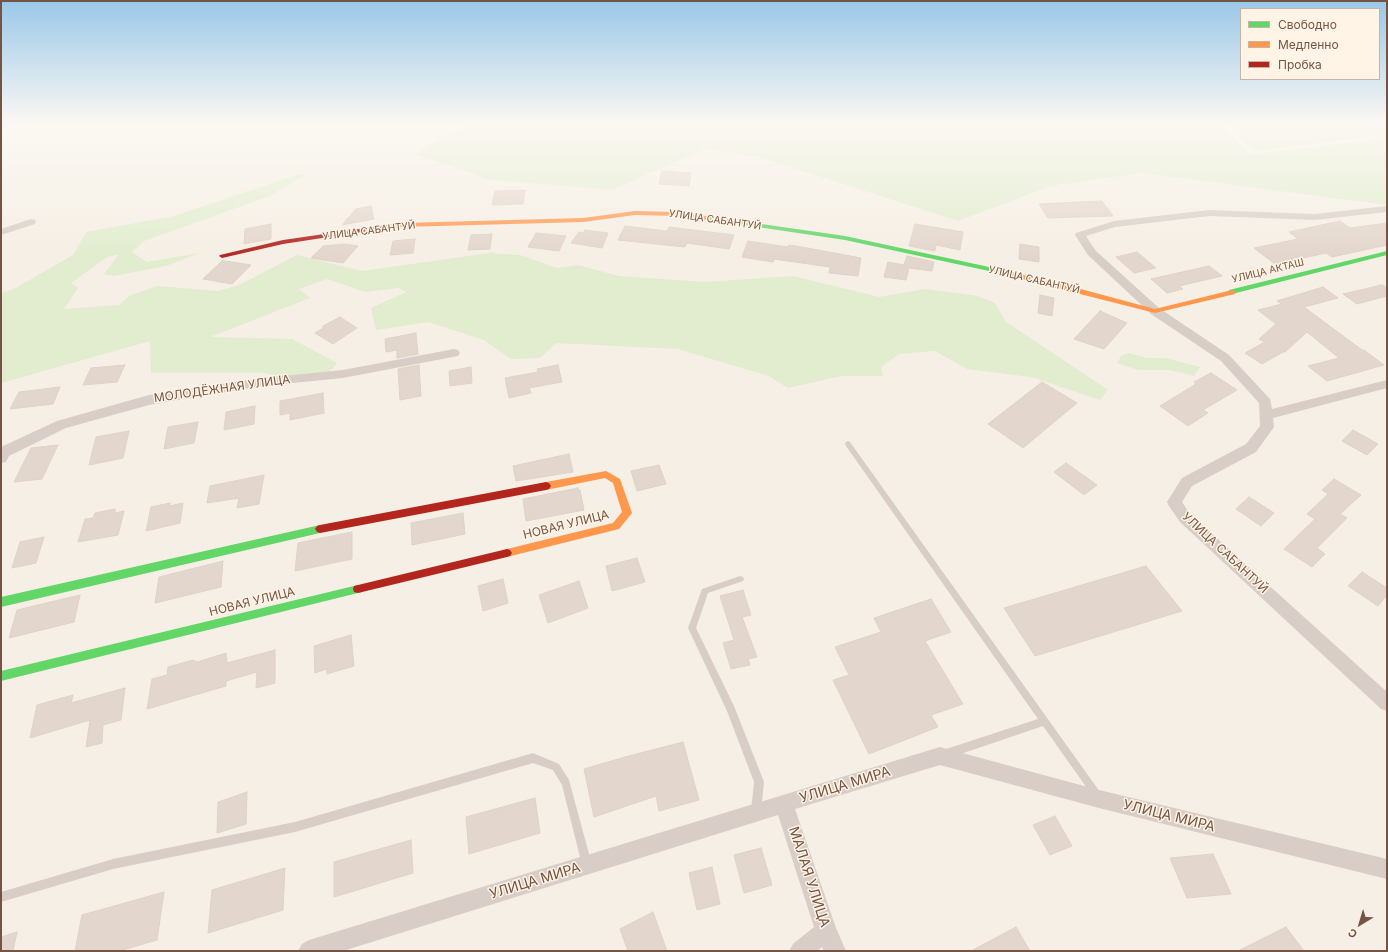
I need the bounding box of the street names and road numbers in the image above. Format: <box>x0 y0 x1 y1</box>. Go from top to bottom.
street label: УЛИЦА САБАНТУЙ <box>668 208 762 232</box>
street label: УЛИЦА САБАНТУЙ <box>322 219 416 243</box>
street label: УЛИЦА АКТАШ <box>1231 256 1305 286</box>
street label: УЛИЦА САБАНТУЙ <box>987 264 1081 296</box>
street label: МОЛОДЁЖНАЯ УЛИЦА <box>153 372 291 406</box>
street label: НОВАЯ УЛИЦА <box>522 507 610 543</box>
street label: УЛИЦА САБАНТУЙ <box>1179 510 1271 596</box>
street label: НОВАЯ УЛИЦА <box>208 584 296 620</box>
street label: УЛИЦА МИРА <box>797 763 893 807</box>
street label: УЛИЦА МИРА <box>1121 796 1217 836</box>
street label: МАЛАЯ УЛИЦА <box>785 824 833 930</box>
street label: УЛИЦА МИРА <box>487 859 583 903</box>

